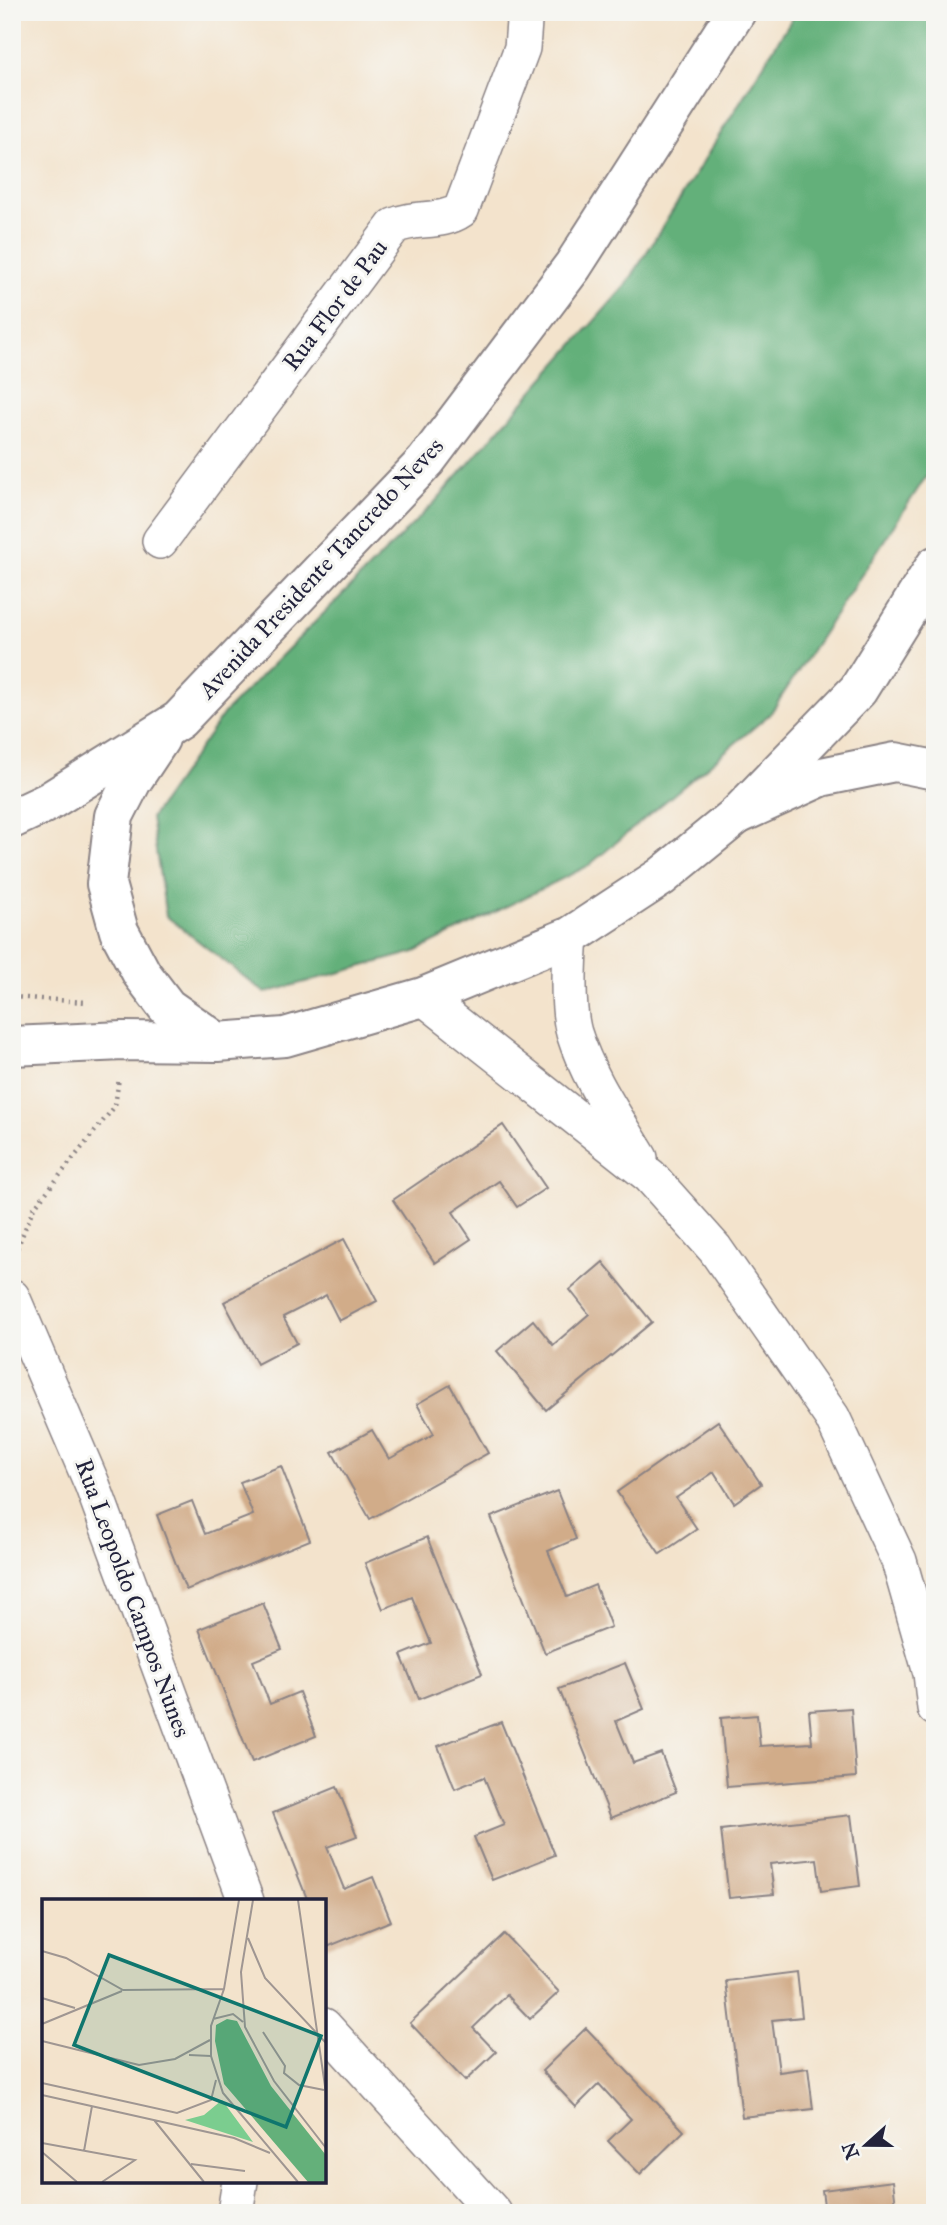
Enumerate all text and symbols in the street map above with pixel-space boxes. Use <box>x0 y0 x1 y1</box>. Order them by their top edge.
street label: Rua Flor de Pau <box>276 233 394 377</box>
street label: Avenida Presidente Tancredo Neves <box>191 431 450 705</box>
street label: Rua Leopoldo Campos Nunes <box>69 1455 197 1741</box>
inset map <box>42 1899 326 2183</box>
north arrow <box>832 2110 902 2180</box>
text: N <box>837 2139 864 2163</box>

